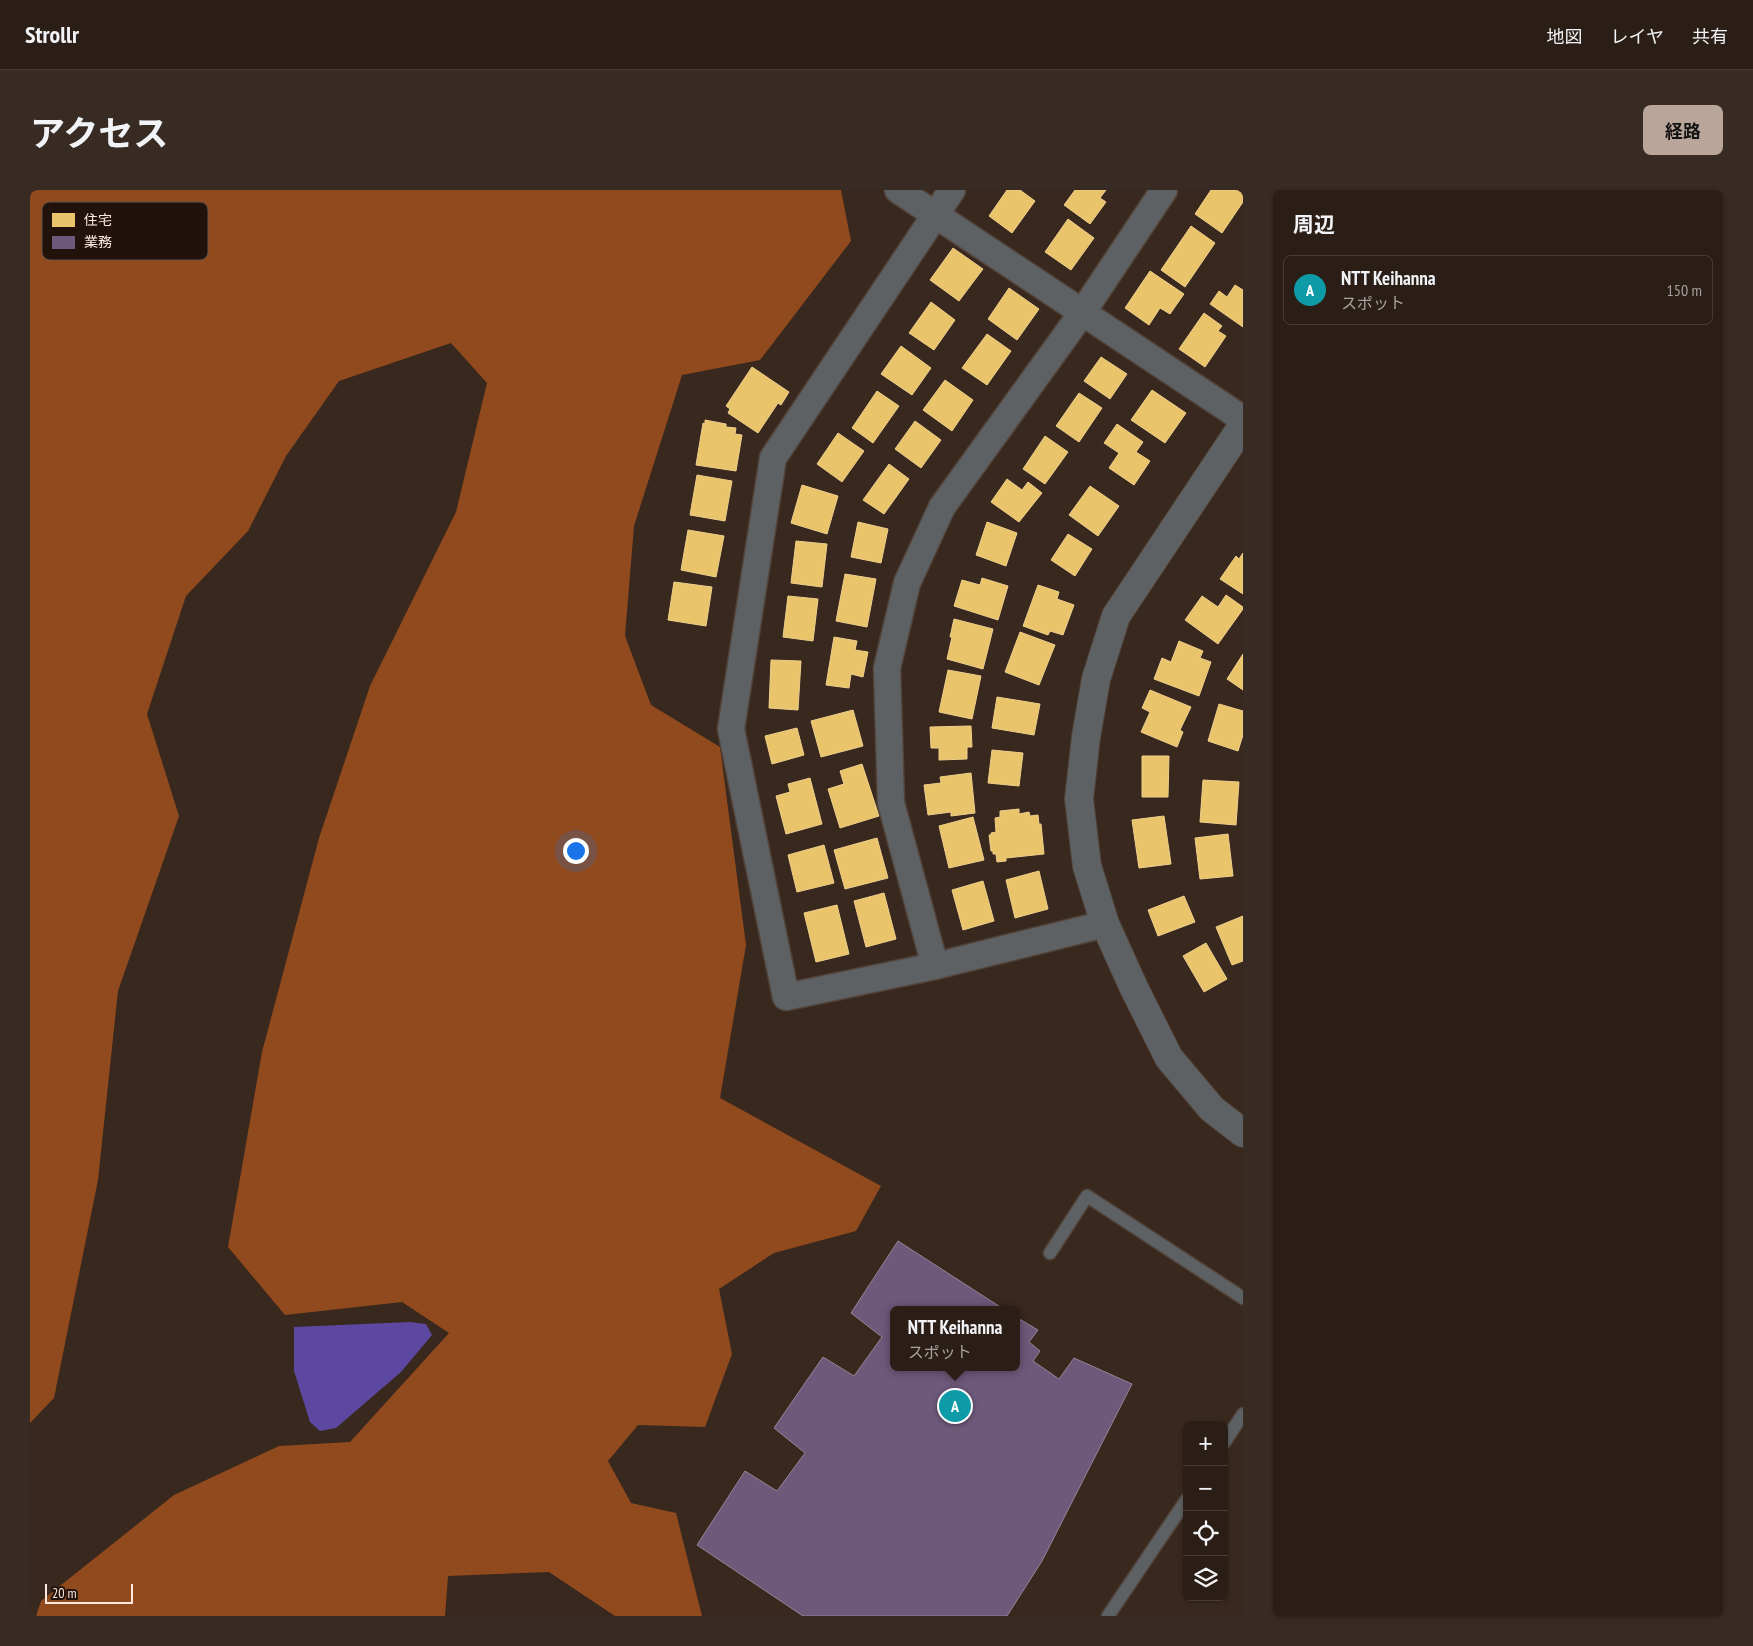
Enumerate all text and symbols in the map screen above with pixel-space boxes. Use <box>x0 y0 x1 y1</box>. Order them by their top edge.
text: Strollr <box>25 19 79 50</box>
text: 地図 <box>1547 25 1583 48</box>
text: レイヤ <box>1611 25 1664 48</box>
text: 共有 <box>1692 25 1728 48</box>
button: 経路 <box>1643 105 1723 155</box>
text: アクセス <box>30 110 168 156</box>
legend <box>42 202 208 260</box>
text: 住宅 <box>84 211 112 229</box>
text: 周辺 <box>1293 211 1335 238</box>
text: 業務 <box>84 233 112 251</box>
text: NTT Keihanna <box>1341 266 1436 290</box>
text: A <box>1306 280 1314 300</box>
text: 150 m <box>1667 280 1702 300</box>
text: スポット <box>1341 293 1405 313</box>
your location <box>563 838 589 864</box>
popup <box>890 1306 1020 1371</box>
text: NTT Keihanna <box>908 1315 1002 1339</box>
text: スポット <box>908 1342 972 1362</box>
pin: A <box>939 1387 971 1425</box>
map controls <box>1183 1421 1228 1601</box>
button: + <box>1183 1421 1228 1466</box>
button: − <box>1183 1466 1228 1511</box>
button: locate <box>1183 1511 1228 1556</box>
button: layers <box>1183 1556 1228 1601</box>
scale bar <box>45 1581 132 1604</box>
text: 20 m <box>52 1584 77 1602</box>

